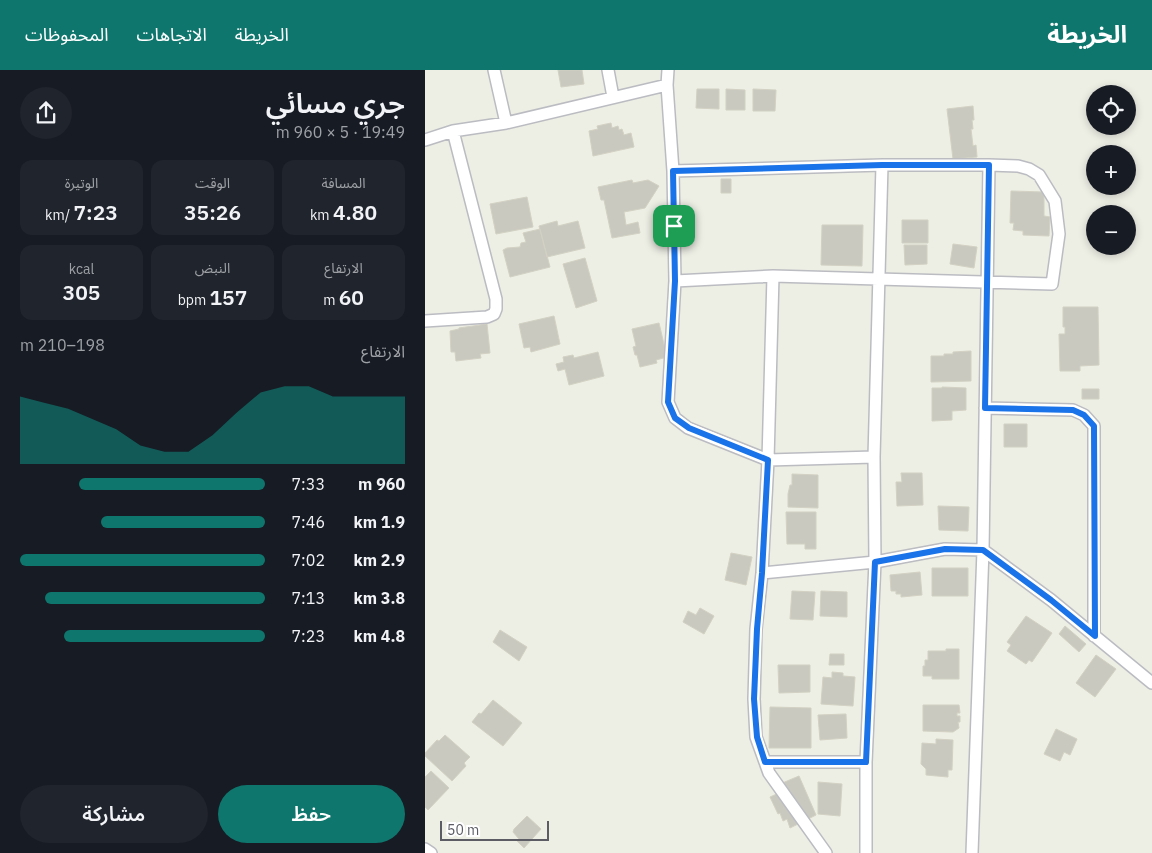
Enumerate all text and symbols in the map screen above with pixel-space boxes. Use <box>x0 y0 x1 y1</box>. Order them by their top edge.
text: الخريطة <box>1047 18 1127 50</box>
text: المحفوظات <box>25 23 109 46</box>
text: الاتجاهات <box>137 23 207 46</box>
text: الخريطة <box>235 23 289 46</box>
text: جري مسائي <box>266 84 405 121</box>
map controls <box>1086 85 1136 255</box>
button: locate <box>1086 85 1136 135</box>
button: share <box>20 87 72 139</box>
text: 19:49 · 5 × 960 m <box>276 122 405 142</box>
button: + <box>1086 145 1136 195</box>
text: الوتيرة <box>65 174 98 192</box>
text: الوقت <box>195 174 230 192</box>
text: المسافة <box>321 174 366 192</box>
text: 7:23 <box>73 198 118 226</box>
text: 35:26 <box>184 198 241 226</box>
text: 4.80 <box>333 198 377 226</box>
pin <box>653 205 695 247</box>
button: − <box>1086 205 1136 255</box>
text: /km <box>45 206 73 224</box>
text: km <box>310 206 333 224</box>
icon: arrive <box>660 212 688 240</box>
text: النبض <box>195 259 230 277</box>
text: الارتفاع <box>324 259 363 277</box>
text: kcal <box>69 260 94 278</box>
text: 305 <box>63 278 100 306</box>
text: 157 <box>209 283 247 311</box>
text: 60 <box>339 283 364 311</box>
text: bpm <box>178 291 209 309</box>
text: m <box>323 291 339 309</box>
text: 198–210 m <box>20 335 105 355</box>
text: الارتفاع <box>361 341 405 361</box>
text: 7:33 <box>292 474 325 494</box>
text: 960 m <box>358 474 405 494</box>
text: 7:46 <box>292 512 325 532</box>
text: 1.9 km <box>354 512 405 532</box>
text: 7:02 <box>292 550 325 570</box>
text: 2.9 km <box>354 550 405 570</box>
text: 7:13 <box>292 588 325 608</box>
text: 3.8 km <box>354 588 405 608</box>
text: 7:23 <box>292 626 325 646</box>
text: 4.8 km <box>354 626 405 646</box>
button: مشاركة <box>20 785 208 843</box>
button: حفظ <box>218 785 405 843</box>
scale bar <box>440 818 549 841</box>
text: 50 m <box>447 821 479 839</box>

